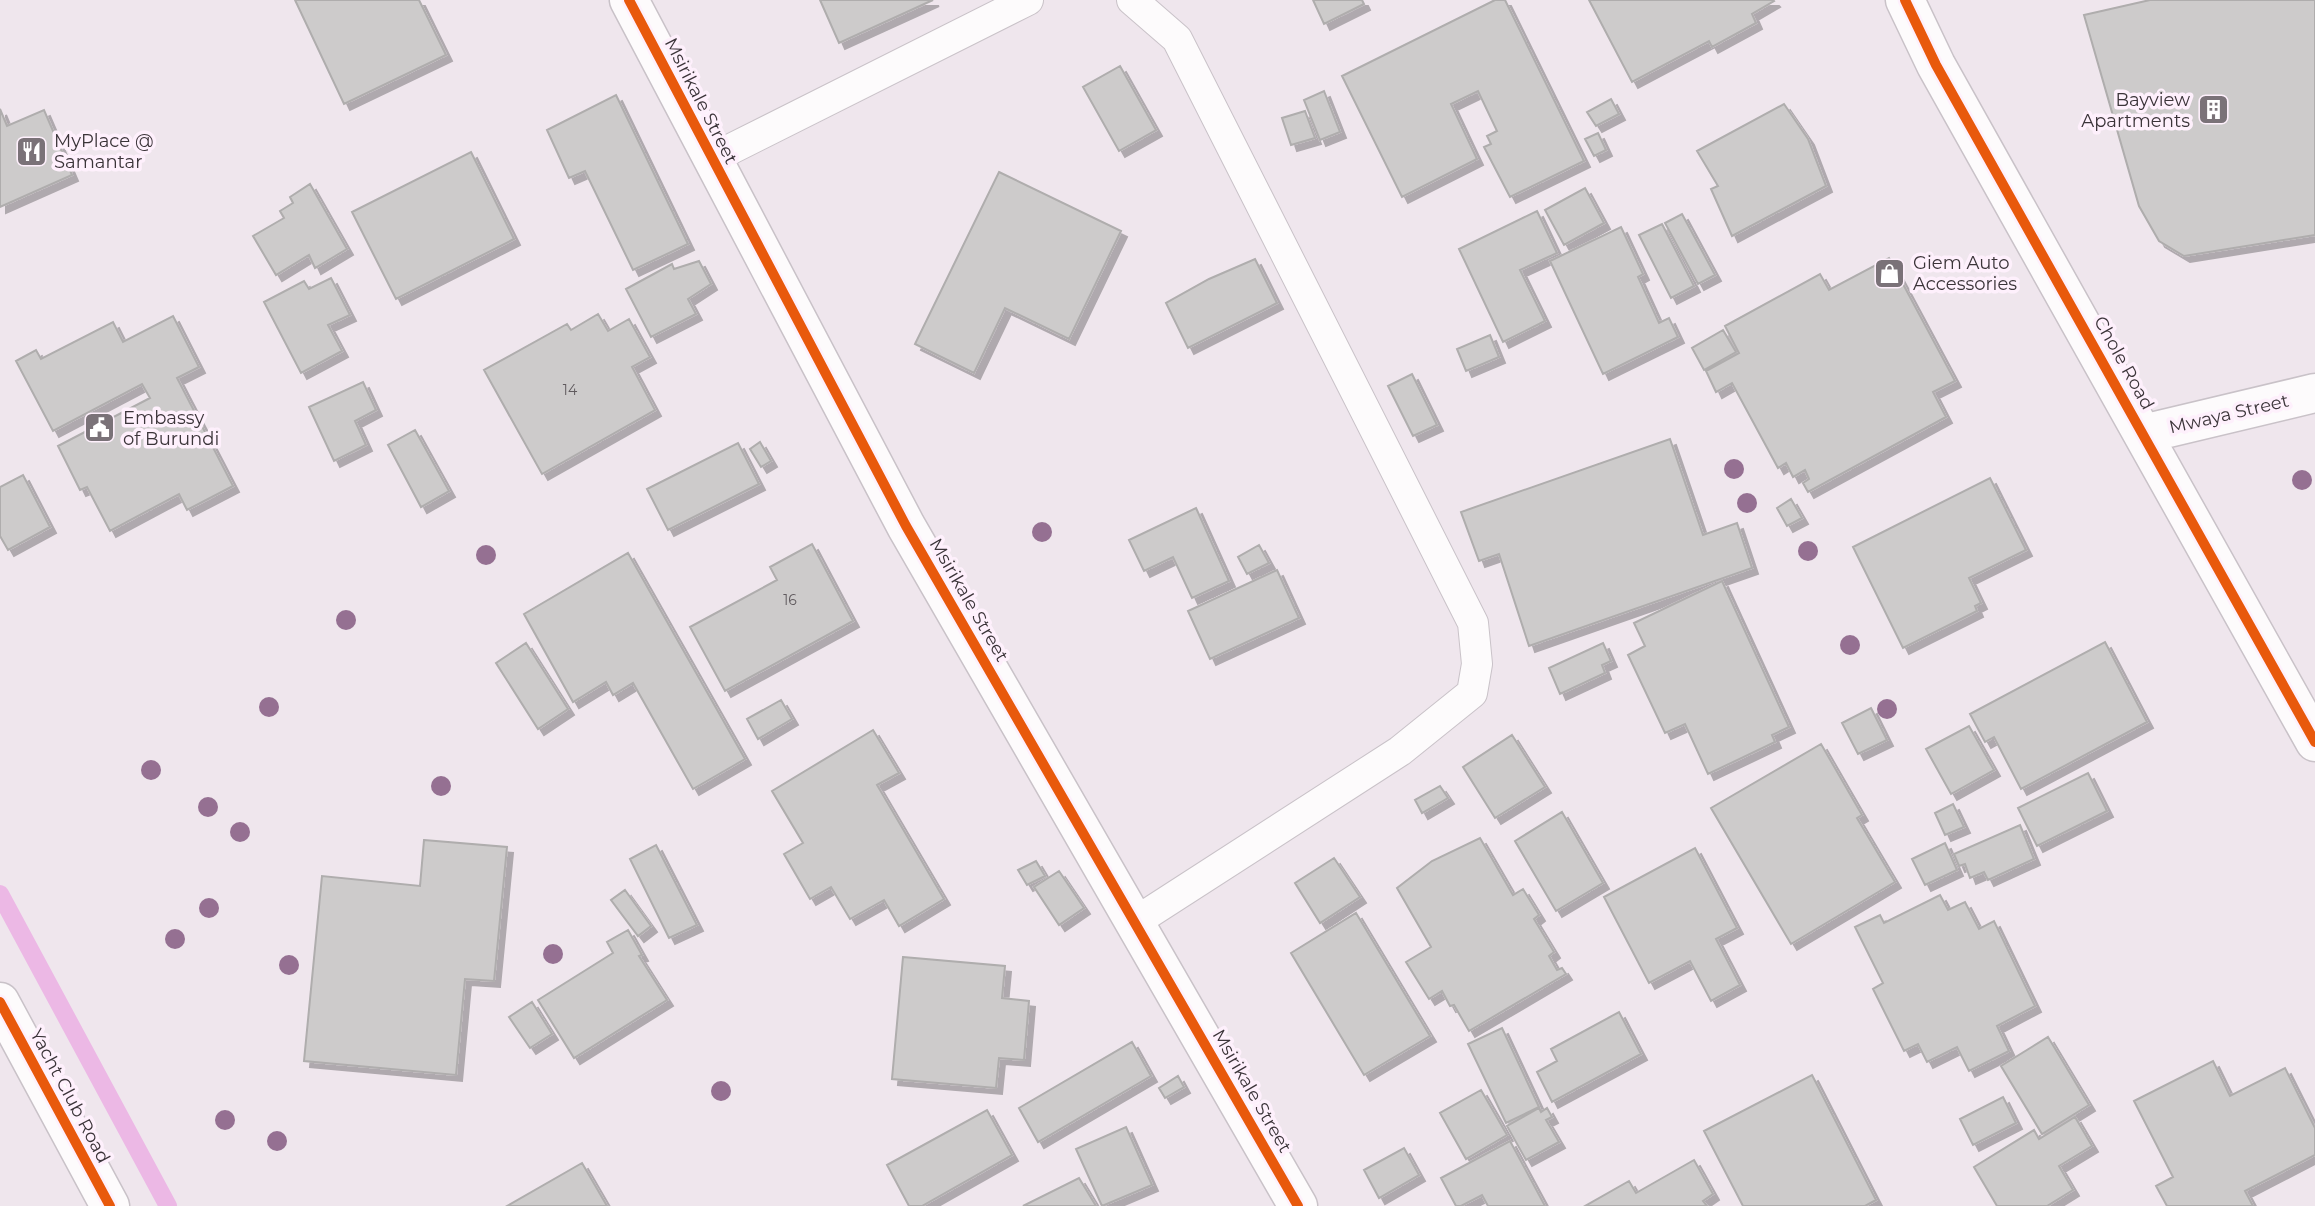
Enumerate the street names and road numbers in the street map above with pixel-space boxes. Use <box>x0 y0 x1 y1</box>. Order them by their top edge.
street label: Msirikale Street <box>660 34 742 168</box>
street label: Chole Road <box>2089 312 2159 414</box>
street label: Mwaya Street <box>2167 390 2291 438</box>
street label: Msirikale Street <box>925 534 1013 666</box>
street label: Yacht Club Road <box>25 1025 115 1167</box>
street label: Msirikale Street <box>1208 1025 1296 1157</box>

